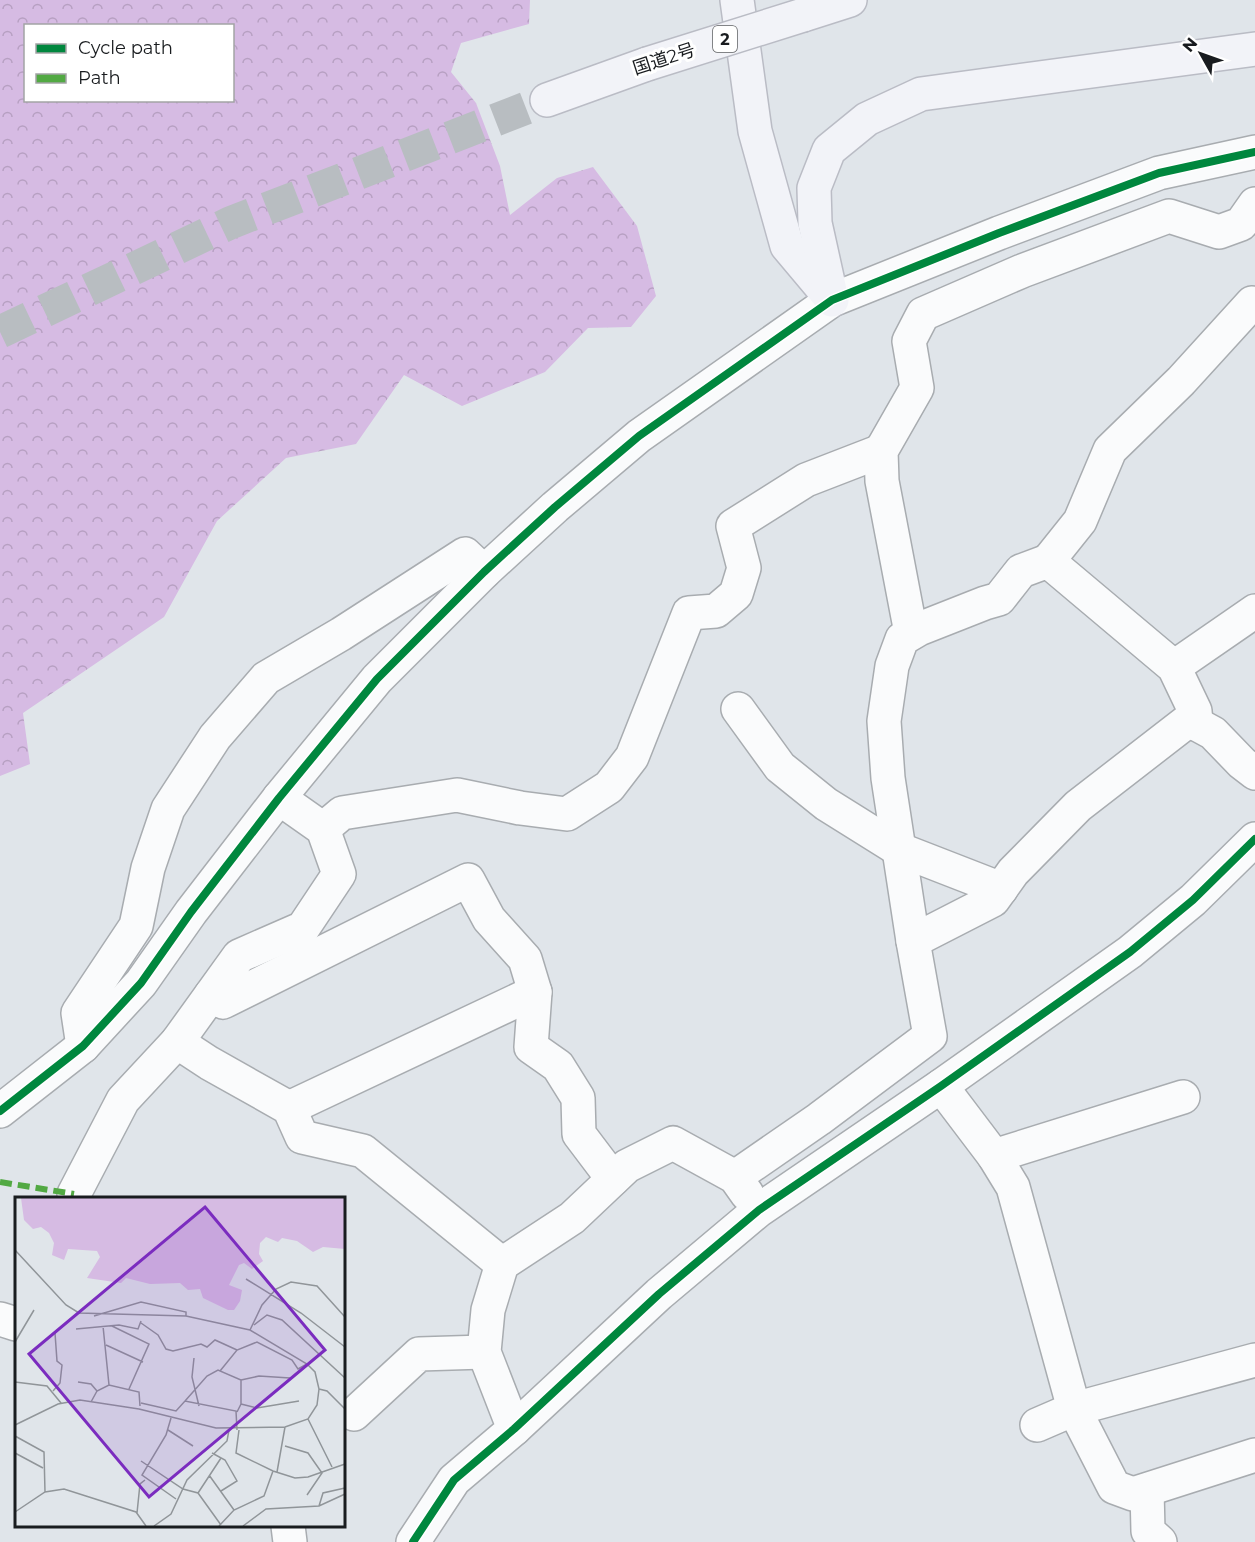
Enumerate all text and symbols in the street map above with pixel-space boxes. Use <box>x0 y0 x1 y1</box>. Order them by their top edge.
legend <box>24 24 234 102</box>
north arrow <box>1171 24 1231 84</box>
road number: 2 <box>713 26 737 52</box>
text: N <box>1178 34 1201 56</box>
text: Cycle path <box>78 37 173 59</box>
street label: 国道2号 <box>630 39 698 79</box>
text: Path <box>78 67 121 89</box>
inset map <box>15 1197 345 1527</box>

